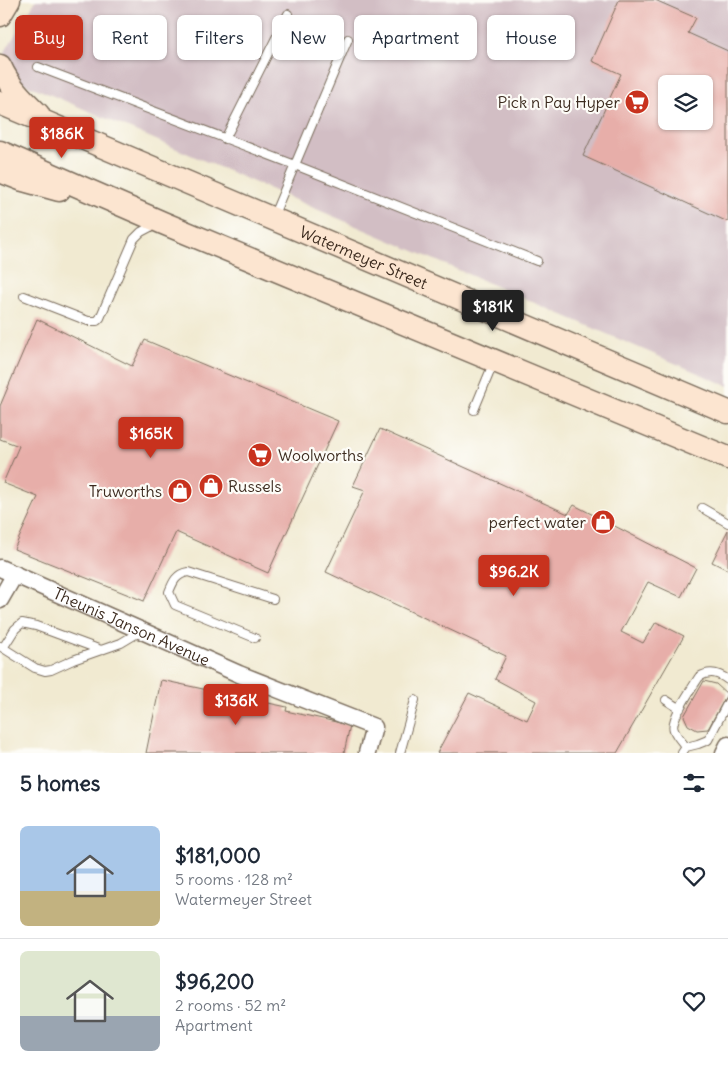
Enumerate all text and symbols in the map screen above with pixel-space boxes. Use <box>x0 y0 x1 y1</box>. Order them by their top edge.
chip: Buy <box>15 15 83 60</box>
chip: Rent <box>93 15 167 60</box>
chip: Filters <box>177 15 262 60</box>
chip: New <box>272 15 344 60</box>
chip: Apartment <box>354 15 477 60</box>
chip: House <box>487 15 575 60</box>
map controls <box>658 75 713 130</box>
button: layers <box>658 75 713 130</box>
supermarket icon: Pick n Pay Hyper <box>624 89 650 115</box>
place label: Pick n Pay Hyper <box>498 92 620 112</box>
pin: $186K <box>27 116 97 159</box>
text: $186K <box>40 123 84 143</box>
street label: Watermeyer Street <box>297 221 431 294</box>
pin: $181K <box>458 290 528 332</box>
text: $181K <box>473 296 513 316</box>
pin: $165K <box>116 416 186 459</box>
text: $165K <box>129 423 173 443</box>
supermarket icon: Woolworths <box>247 442 273 468</box>
place label: Woolworths <box>278 445 364 465</box>
shop icon: Russels <box>198 473 224 499</box>
place label: Russels <box>228 476 281 496</box>
shop icon: Truworths <box>167 478 193 504</box>
place label: Truworths <box>89 481 162 501</box>
shop icon: perfect water <box>590 509 616 535</box>
place label: perfect water <box>489 512 586 532</box>
pin: $96.2K <box>473 554 555 597</box>
text: $96.2K <box>489 561 539 581</box>
street label: Theunis Janson Avenue <box>50 583 213 670</box>
pin: $136K <box>201 684 271 726</box>
text: $136K <box>214 690 258 710</box>
icon: filters <box>680 769 708 797</box>
text: 5 homes <box>20 770 100 797</box>
text: $181,000 <box>175 842 261 869</box>
icon: home <box>60 846 120 906</box>
icon: heart <box>680 862 708 890</box>
text: 5 rooms · 128 m² <box>175 869 293 889</box>
text: Watermeyer Street <box>175 889 312 909</box>
text: $96,200 <box>175 968 254 995</box>
icon: home <box>60 971 120 1031</box>
icon: heart <box>680 987 708 1015</box>
text: 2 rooms · 52 m² <box>175 995 286 1015</box>
text: Apartment <box>175 1015 253 1035</box>

